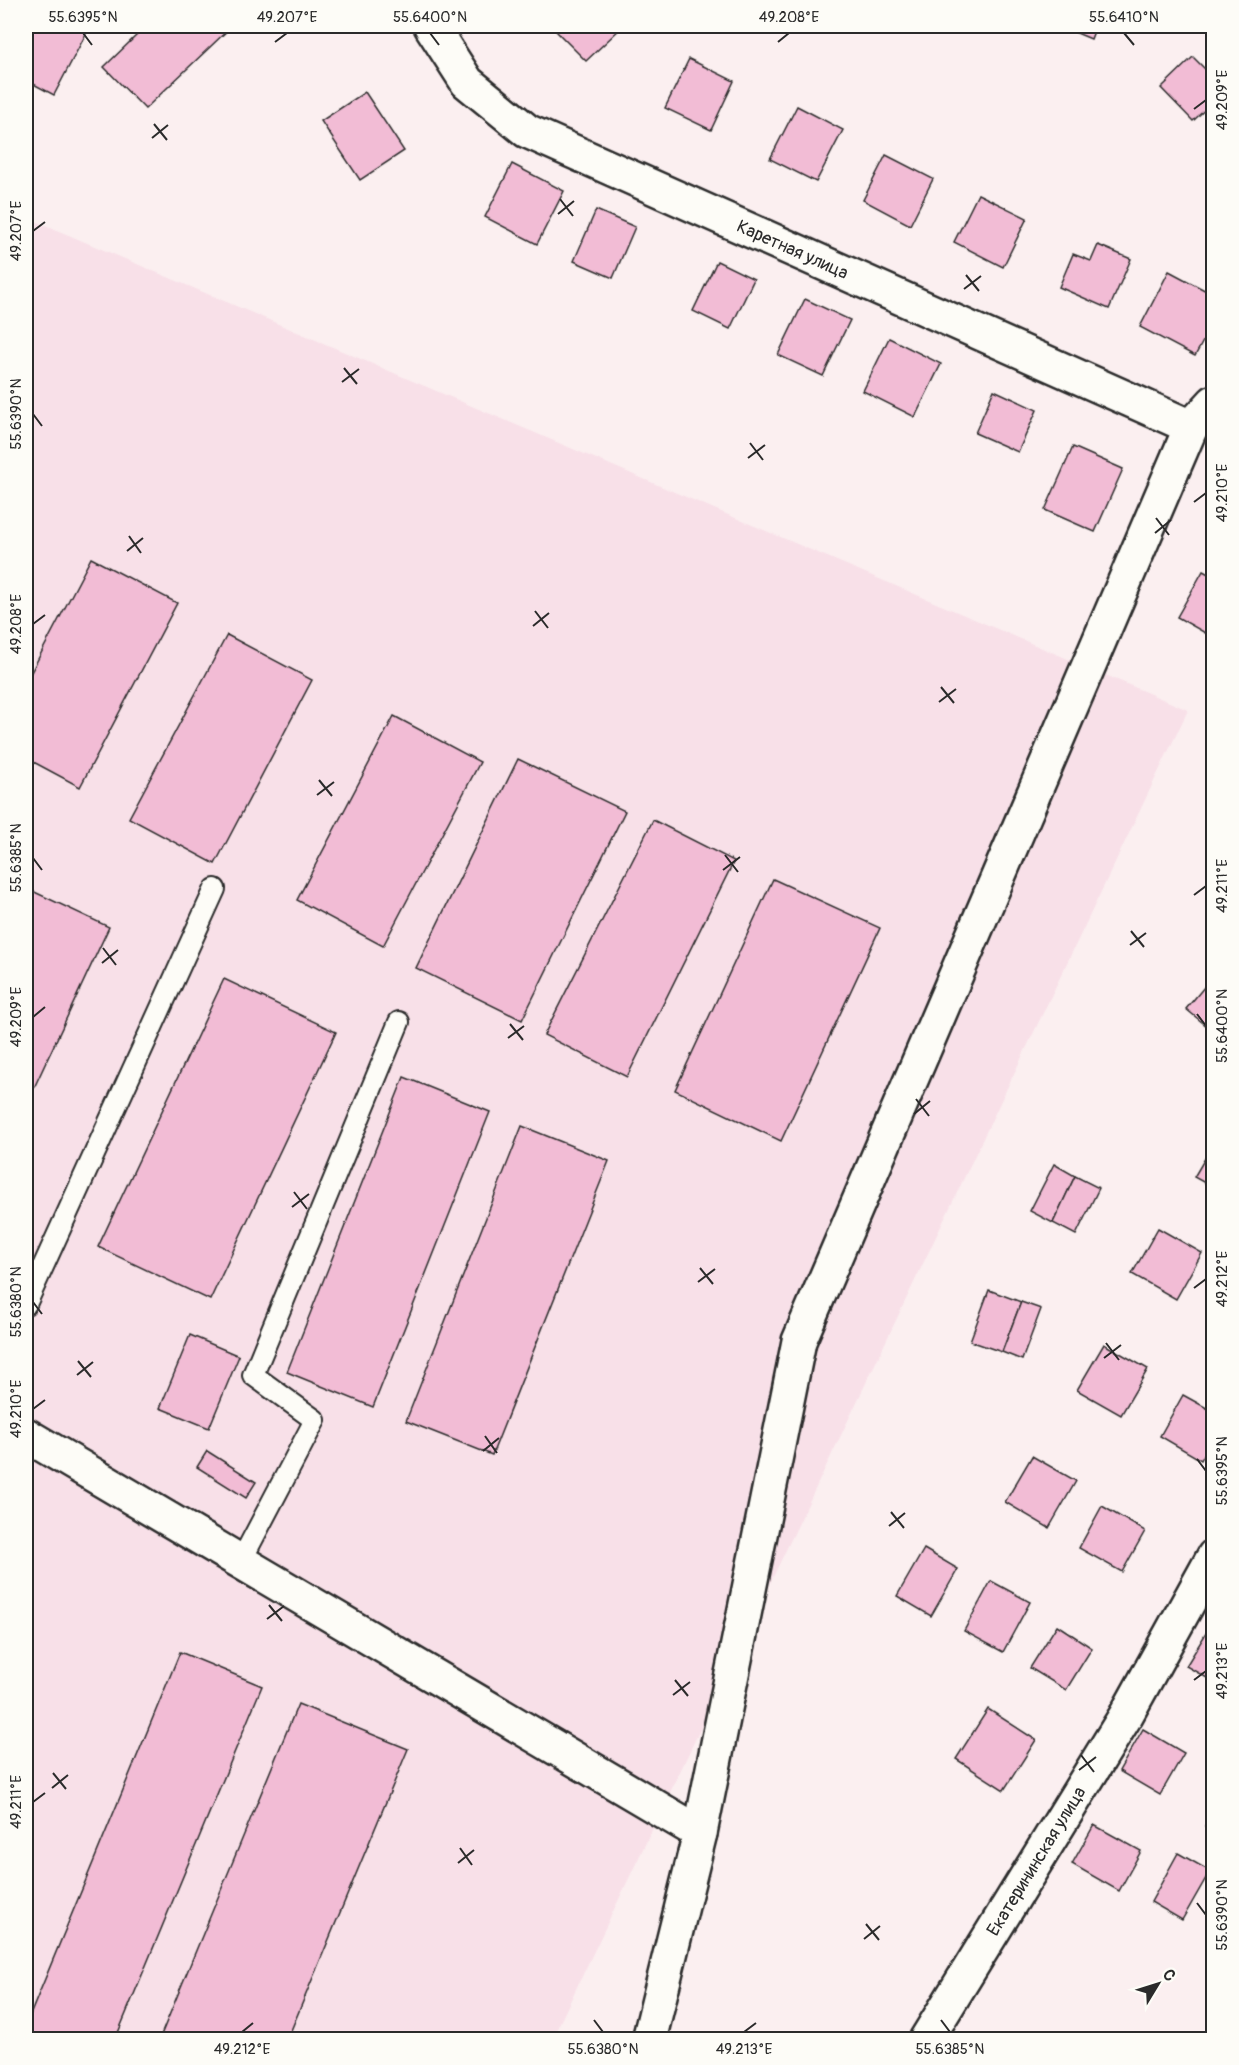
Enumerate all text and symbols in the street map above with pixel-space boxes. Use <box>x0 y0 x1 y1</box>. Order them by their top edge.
text: 55.6395°N <box>48 8 118 27</box>
text: 49.207°E <box>257 8 318 27</box>
text: 55.6400°N <box>393 8 467 27</box>
text: 49.208°E <box>759 8 819 27</box>
text: 55.6410°N <box>1089 8 1159 27</box>
text: 49.209°E <box>1213 70 1232 130</box>
text: 49.207°E <box>7 200 26 261</box>
street label: Каретная улица <box>733 215 852 284</box>
text: 55.6390°N <box>7 378 26 450</box>
text: 49.210°E <box>1213 464 1232 522</box>
text: 49.208°E <box>7 594 26 654</box>
text: 55.6385°N <box>7 823 26 893</box>
text: 49.211°E <box>1213 859 1232 913</box>
text: 49.209°E <box>7 987 26 1047</box>
text: 55.6400°N <box>1213 989 1232 1063</box>
text: 49.212°E <box>1213 1250 1232 1307</box>
text: 55.6380°N <box>7 1266 26 1338</box>
text: 49.210°E <box>7 1380 26 1438</box>
text: 55.6395°N <box>1213 1436 1232 1506</box>
text: 49.213°E <box>1213 1642 1232 1699</box>
text: 49.211°E <box>7 1775 26 1829</box>
street label: Екатерининская улица <box>981 1782 1091 1940</box>
text: 55.6390°N <box>1213 1879 1232 1951</box>
north arrow <box>1128 1954 1188 2014</box>
text: С <box>1158 1965 1180 1986</box>
text: 49.212°E <box>214 2040 271 2059</box>
text: 55.6380°N <box>567 2040 639 2059</box>
text: 49.213°E <box>716 2040 773 2059</box>
text: 55.6385°N <box>915 2040 985 2059</box>

